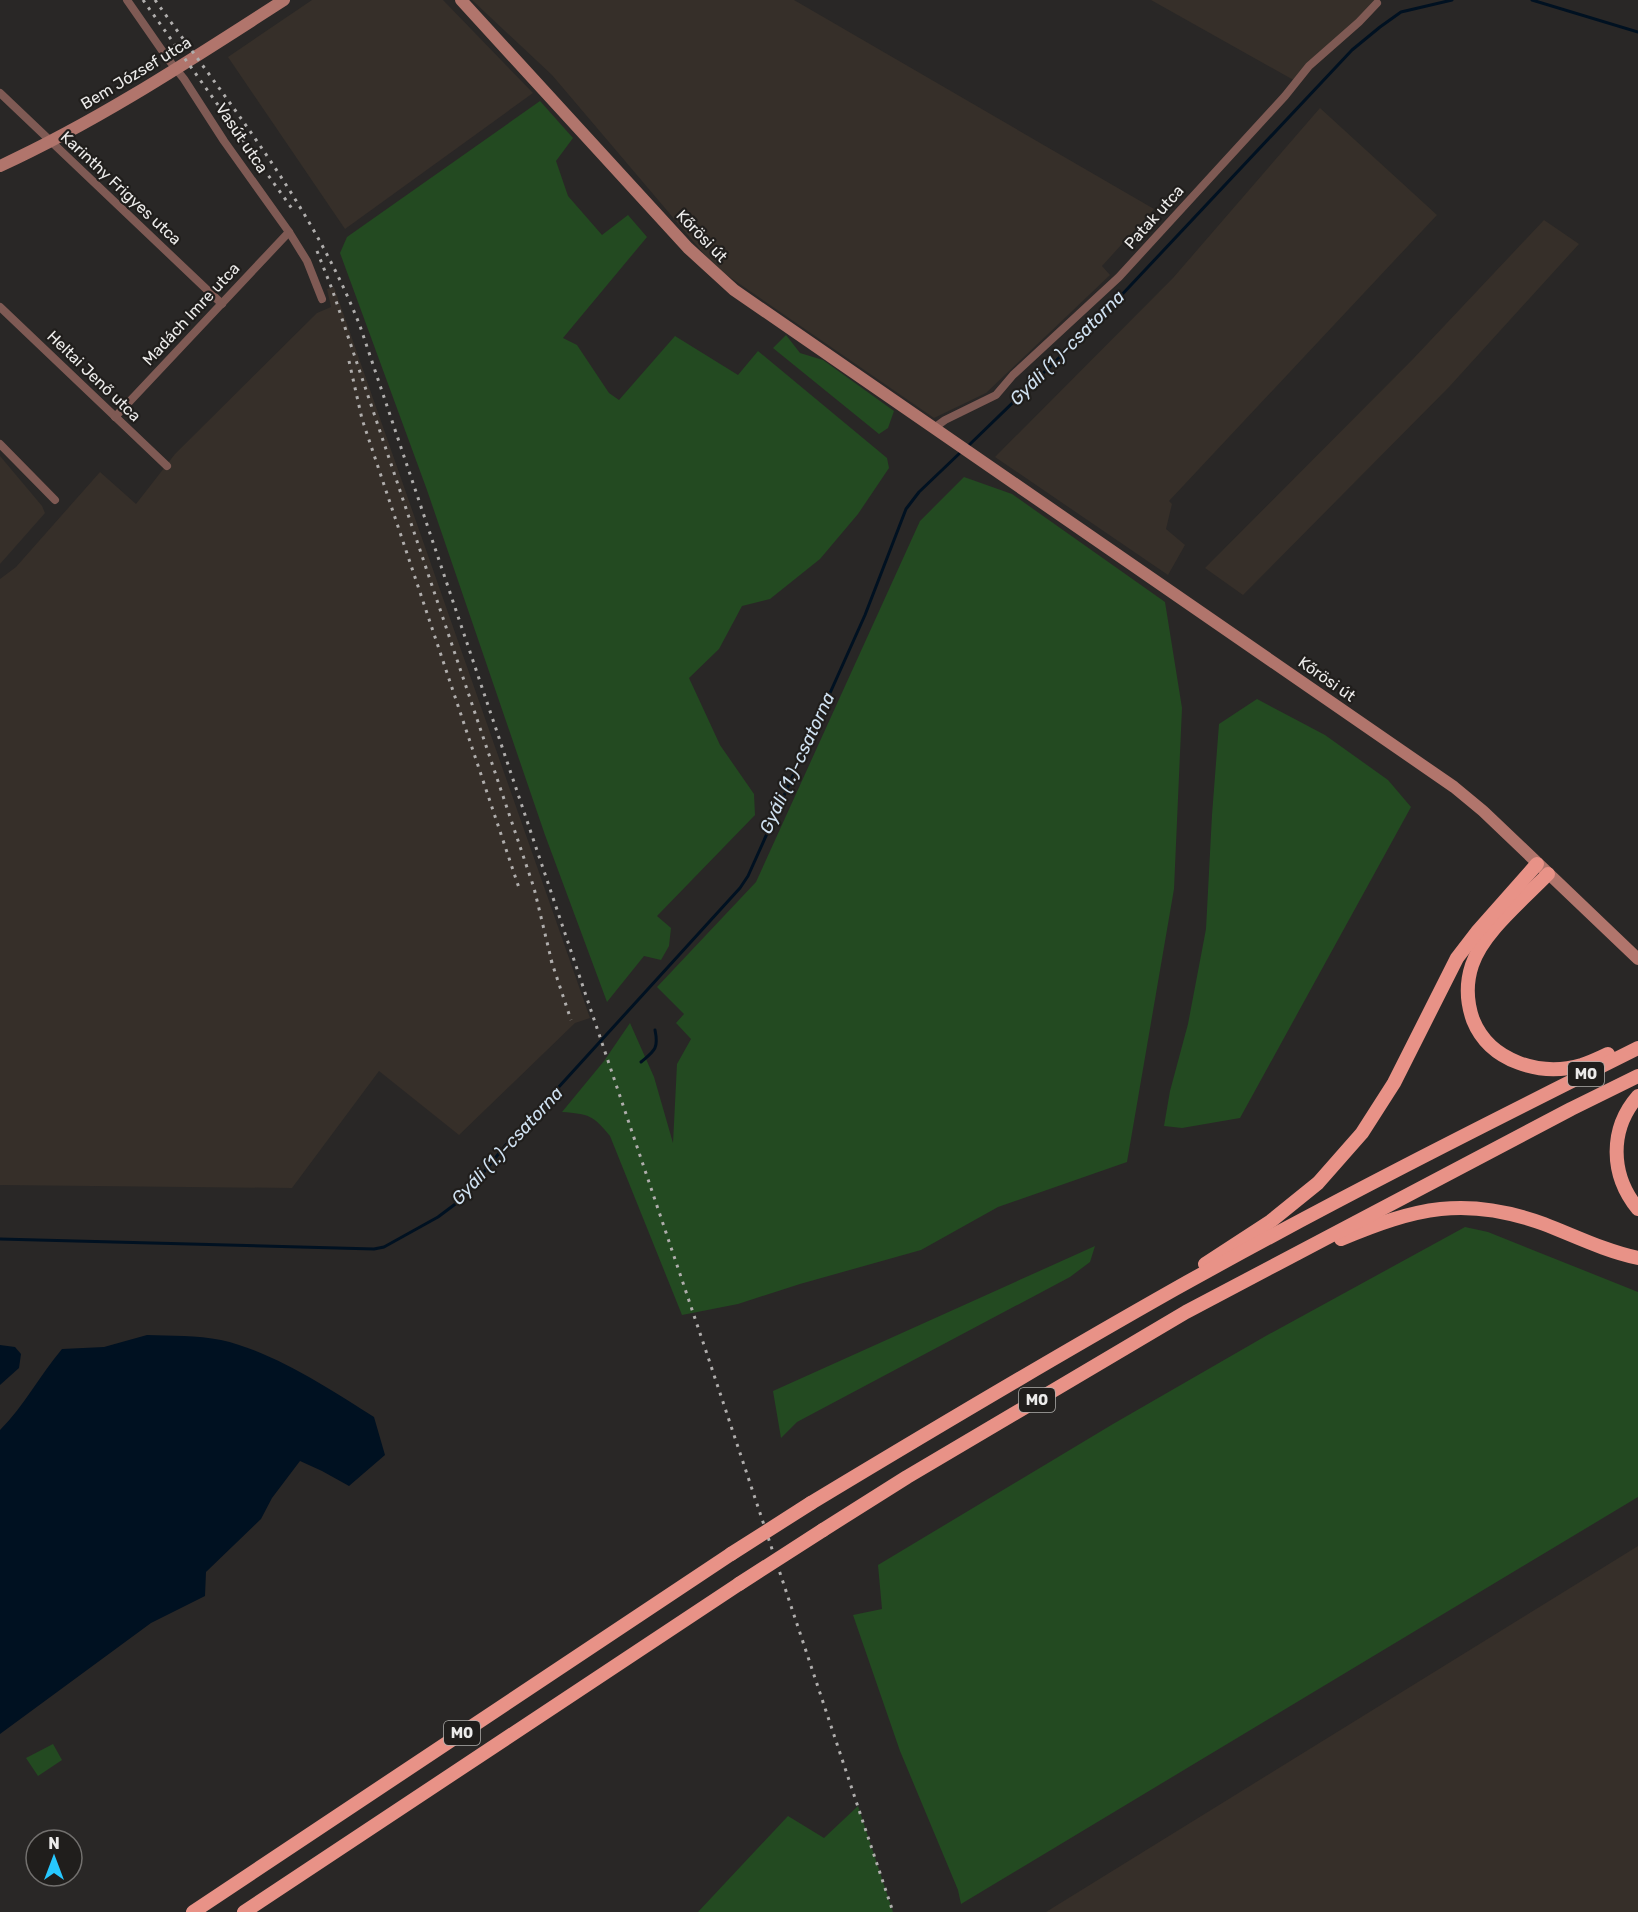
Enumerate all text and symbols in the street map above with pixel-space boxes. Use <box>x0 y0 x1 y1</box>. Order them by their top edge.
street label: Bem József utca <box>77 33 195 113</box>
street label: Vasút utca <box>212 100 272 176</box>
street label: Karinthy Frigyes utca <box>57 127 185 249</box>
street label: Patak utca <box>1120 181 1188 253</box>
street label: Kőrösi út <box>672 206 732 266</box>
street label: Madách Imre utca <box>139 259 243 369</box>
water label: Gyáli (1.)-csatorna <box>1005 286 1129 410</box>
street label: Heltai Jenő utca <box>43 327 145 425</box>
street label: Kőrösi út <box>1295 652 1359 706</box>
water label: Gyáli (1.)-csatorna <box>755 688 840 837</box>
road number: M0 <box>1568 1062 1604 1086</box>
water label: Gyáli (1.)-csatorna <box>447 1082 568 1210</box>
road number: M0 <box>1019 1388 1055 1412</box>
road number: M0 <box>444 1721 480 1745</box>
north arrow <box>24 1828 84 1888</box>
text: N <box>48 1834 60 1853</box>

